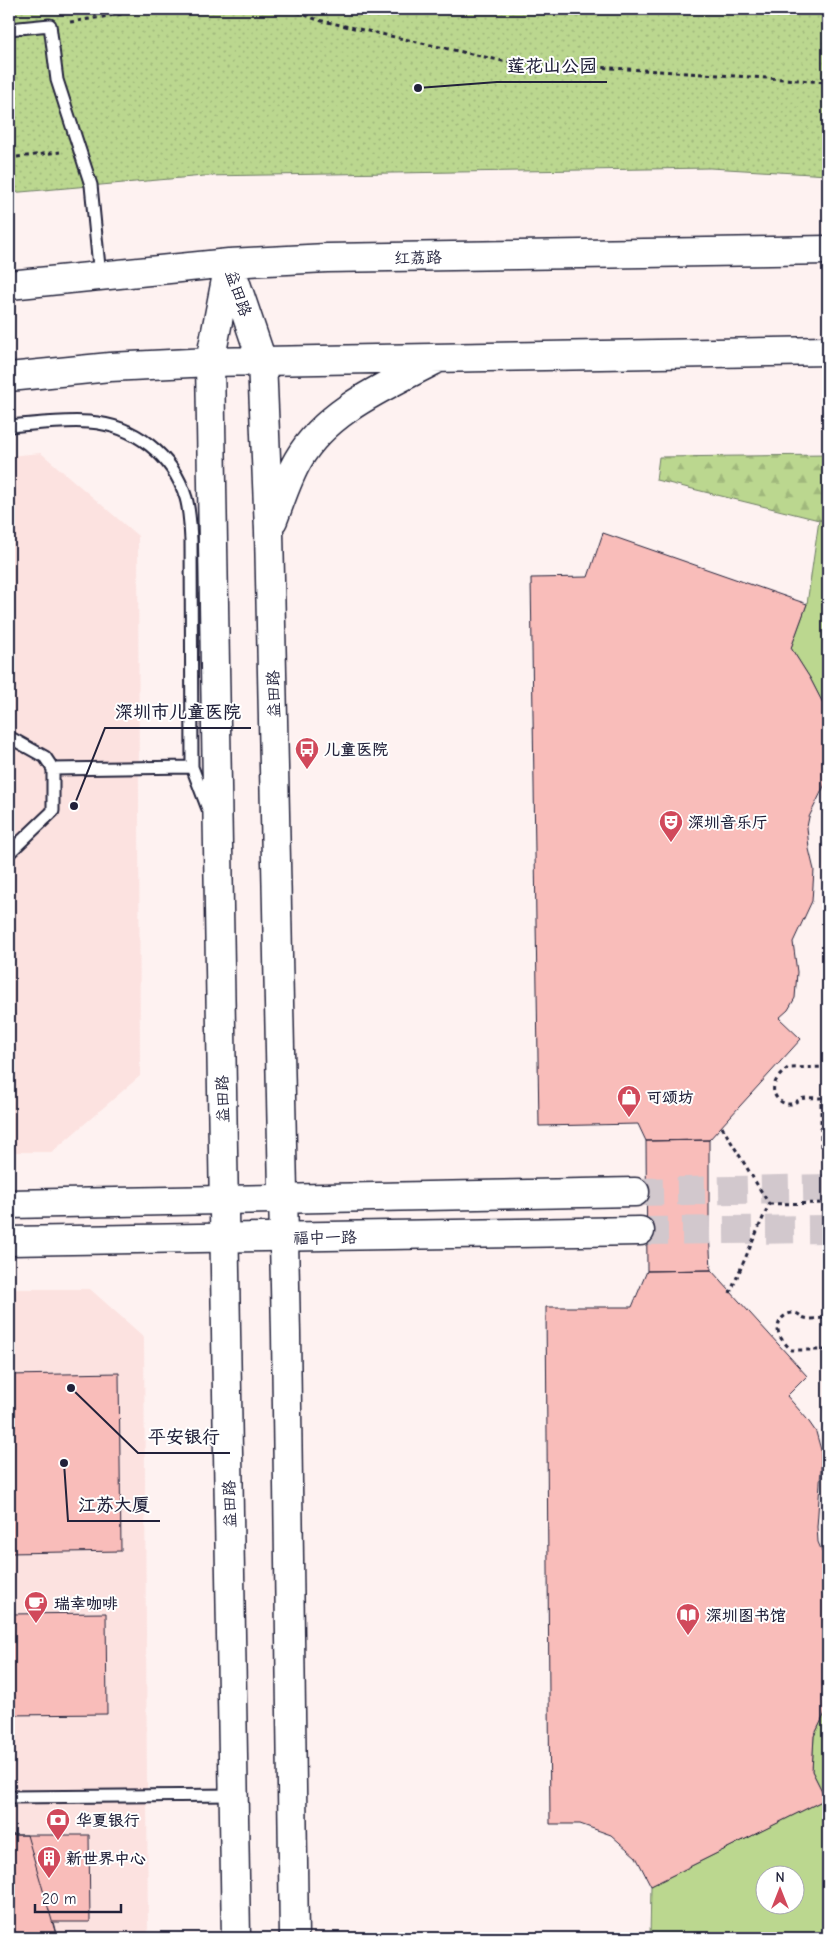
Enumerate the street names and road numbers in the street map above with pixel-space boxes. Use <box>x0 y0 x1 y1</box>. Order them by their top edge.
street label: 红荔路 <box>394 249 442 267</box>
street label: 益田路 <box>222 268 254 319</box>
street label: 益田路 <box>265 670 283 718</box>
street label: 益田路 <box>214 1075 232 1123</box>
street label: 福中一路 <box>293 1228 357 1248</box>
street label: 益田路 <box>221 1480 239 1528</box>

